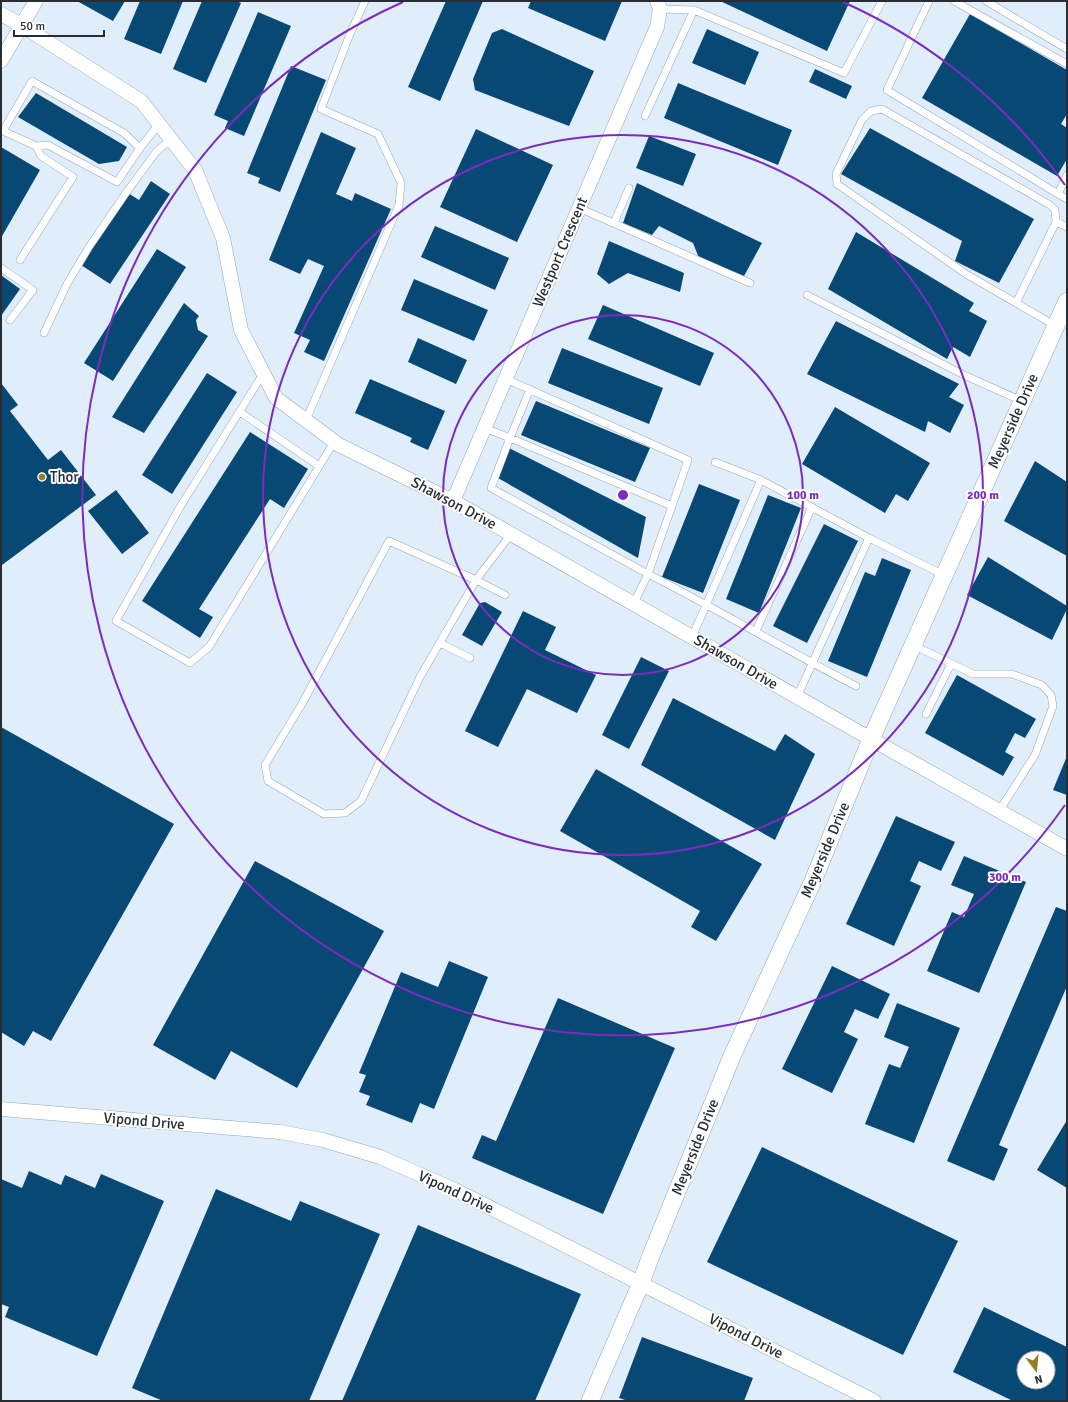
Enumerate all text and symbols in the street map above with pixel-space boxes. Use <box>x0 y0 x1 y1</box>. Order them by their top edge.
scale bar <box>14 12 104 38</box>
text: 50 m <box>20 19 45 34</box>
street label: Westport Crescent <box>529 194 591 310</box>
street label: Meyerside Drive <box>984 371 1042 471</box>
place label: Thor <box>50 468 79 486</box>
marker: Thor <box>37 472 47 482</box>
street label: Shawson Drive <box>408 473 500 533</box>
centre of rings <box>616 488 630 502</box>
text: 100 m <box>787 488 819 503</box>
text: 200 m <box>967 488 999 503</box>
street label: Shawson Drive <box>691 631 781 693</box>
street label: Meyerside Drive <box>797 799 853 901</box>
text: 300 m <box>989 870 1021 885</box>
street label: Meyerside Drive <box>668 1096 722 1198</box>
street label: Vipond Drive <box>103 1108 185 1134</box>
street label: Vipond Drive <box>415 1167 497 1217</box>
street label: Vipond Drive <box>706 1309 786 1363</box>
north arrow <box>1016 1350 1056 1390</box>
text: N <box>1033 1372 1044 1386</box>

